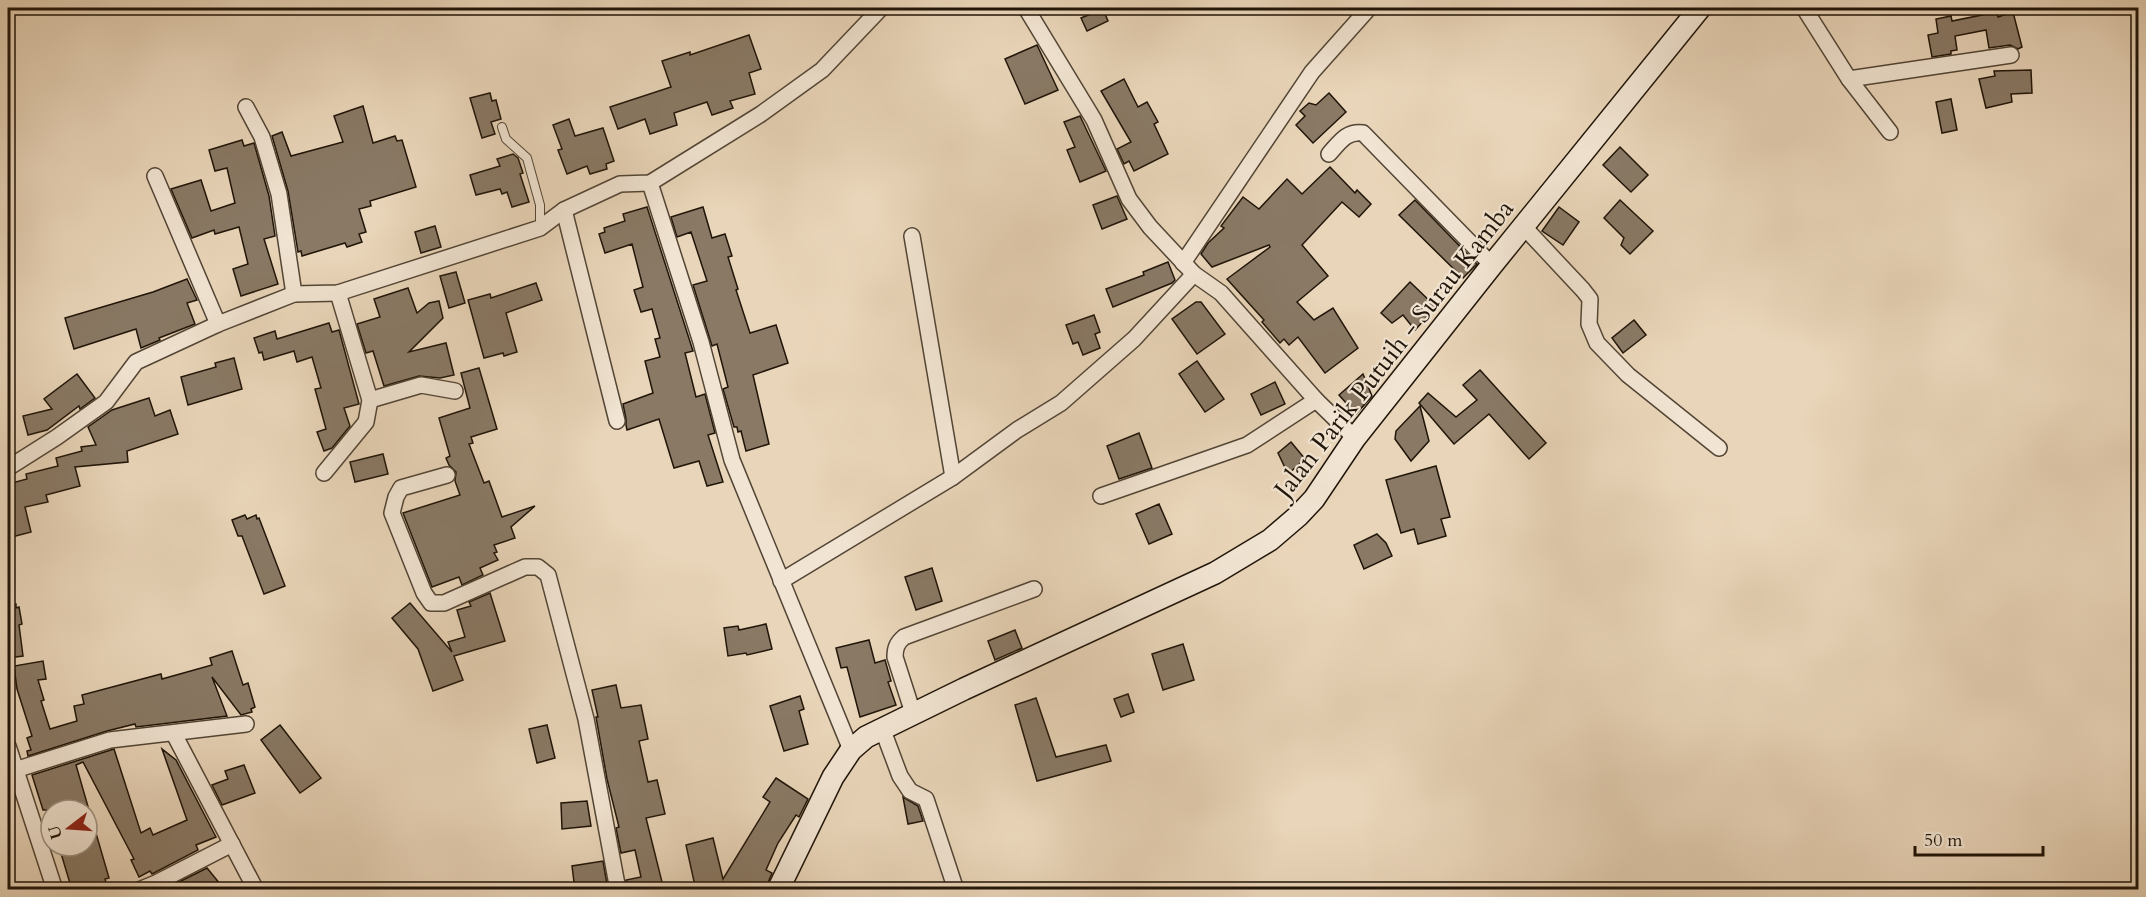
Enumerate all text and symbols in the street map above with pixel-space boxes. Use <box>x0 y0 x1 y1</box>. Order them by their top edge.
street label: Jalan Parik Putuih - Surau Kamba <box>1264 192 1522 509</box>
north arrow <box>39 798 99 858</box>
scale bar <box>1915 819 2042 857</box>
text: U <box>43 823 68 842</box>
text: 50 m <box>1924 828 1963 853</box>

